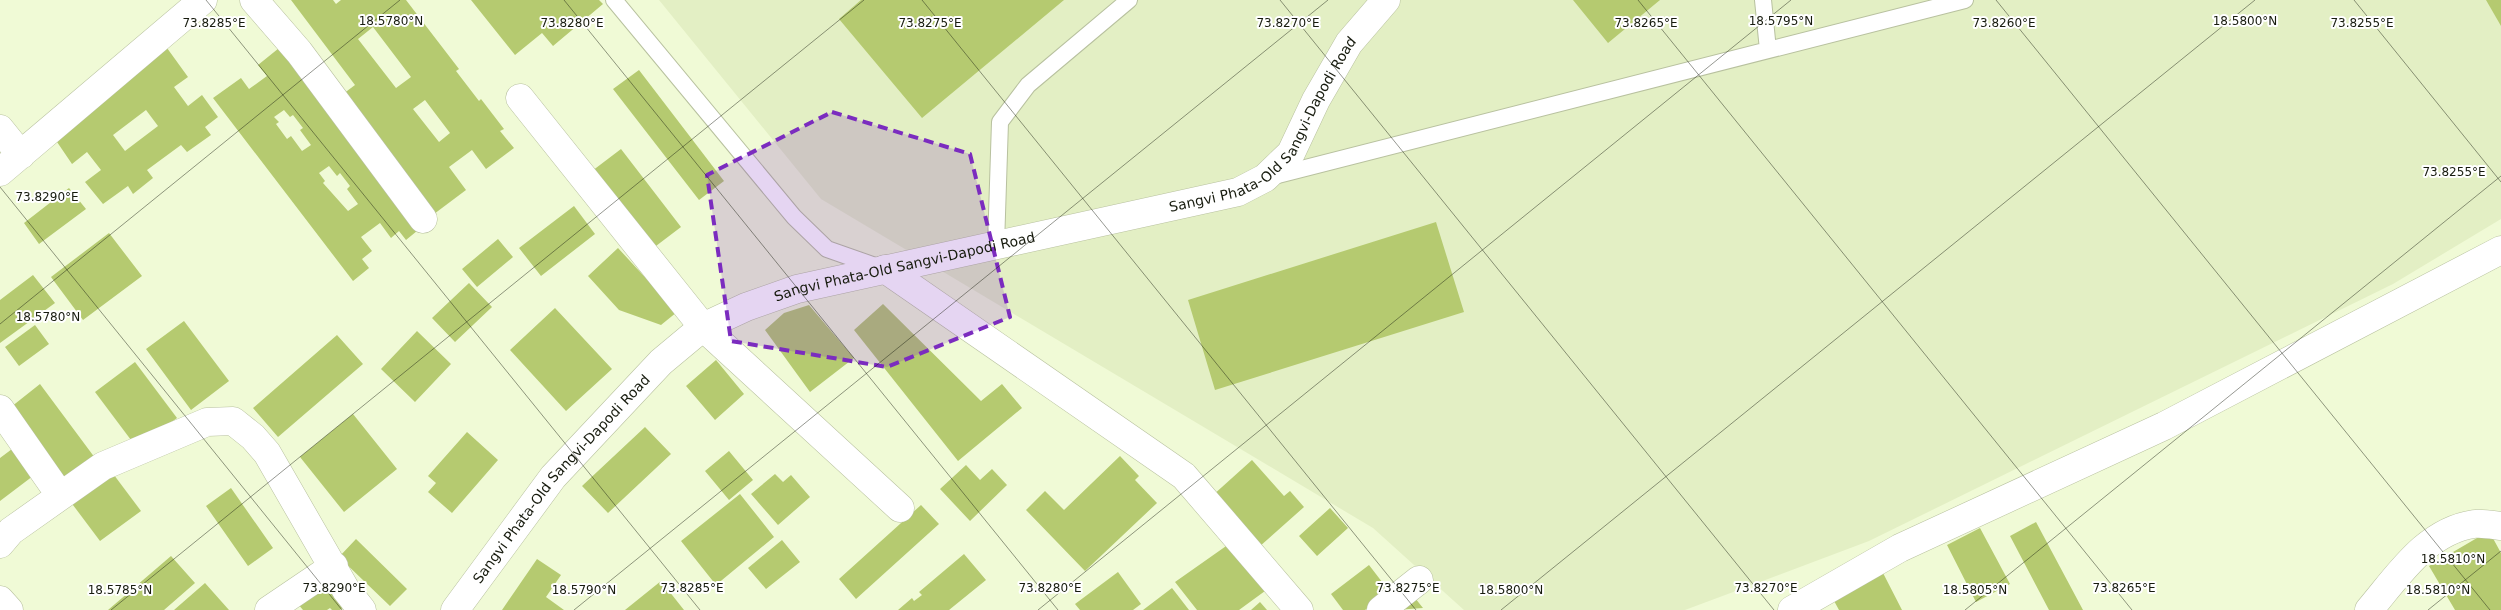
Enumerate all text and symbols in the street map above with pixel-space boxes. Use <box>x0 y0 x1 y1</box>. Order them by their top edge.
text: 18.5780°N <box>359 14 423 28</box>
text: 18.5795°N <box>1749 14 1813 28</box>
text: 18.5800°N <box>2213 14 2277 28</box>
text: 73.8285°E <box>182 16 246 30</box>
text: 73.8280°E <box>540 16 604 30</box>
text: 73.8275°E <box>898 16 962 30</box>
text: 73.8270°E <box>1256 16 1320 30</box>
text: 73.8265°E <box>1614 16 1678 30</box>
text: 73.8260°E <box>1972 16 2036 30</box>
text: 73.8255°E <box>2330 16 2394 30</box>
street label: Sangvi Phata-Old Sangvi-Dapodi Road <box>1168 33 1359 215</box>
text: 73.8255°E <box>2422 165 2486 179</box>
text: 73.8290°E <box>15 190 79 204</box>
street label: Sangvi Phata-Old Sangvi-Dapodi Road <box>772 229 1037 304</box>
text: 18.5780°N <box>16 310 80 324</box>
street label: Sangvi Phata-Old Sangvi-Dapodi Road <box>470 371 653 586</box>
text: 18.5810°N <box>2421 552 2485 566</box>
text: 73.8290°E <box>302 581 366 595</box>
text: 73.8285°E <box>660 581 724 595</box>
text: 73.8280°E <box>1018 581 1082 595</box>
text: 73.8275°E <box>1376 581 1440 595</box>
text: 73.8270°E <box>1734 581 1798 595</box>
text: 73.8265°E <box>2092 581 2156 595</box>
text: 18.5785°N <box>88 583 152 597</box>
text: 18.5790°N <box>552 583 616 597</box>
text: 18.5800°N <box>1479 583 1543 597</box>
text: 18.5805°N <box>1943 583 2007 597</box>
text: 18.5810°N <box>2406 583 2470 597</box>

